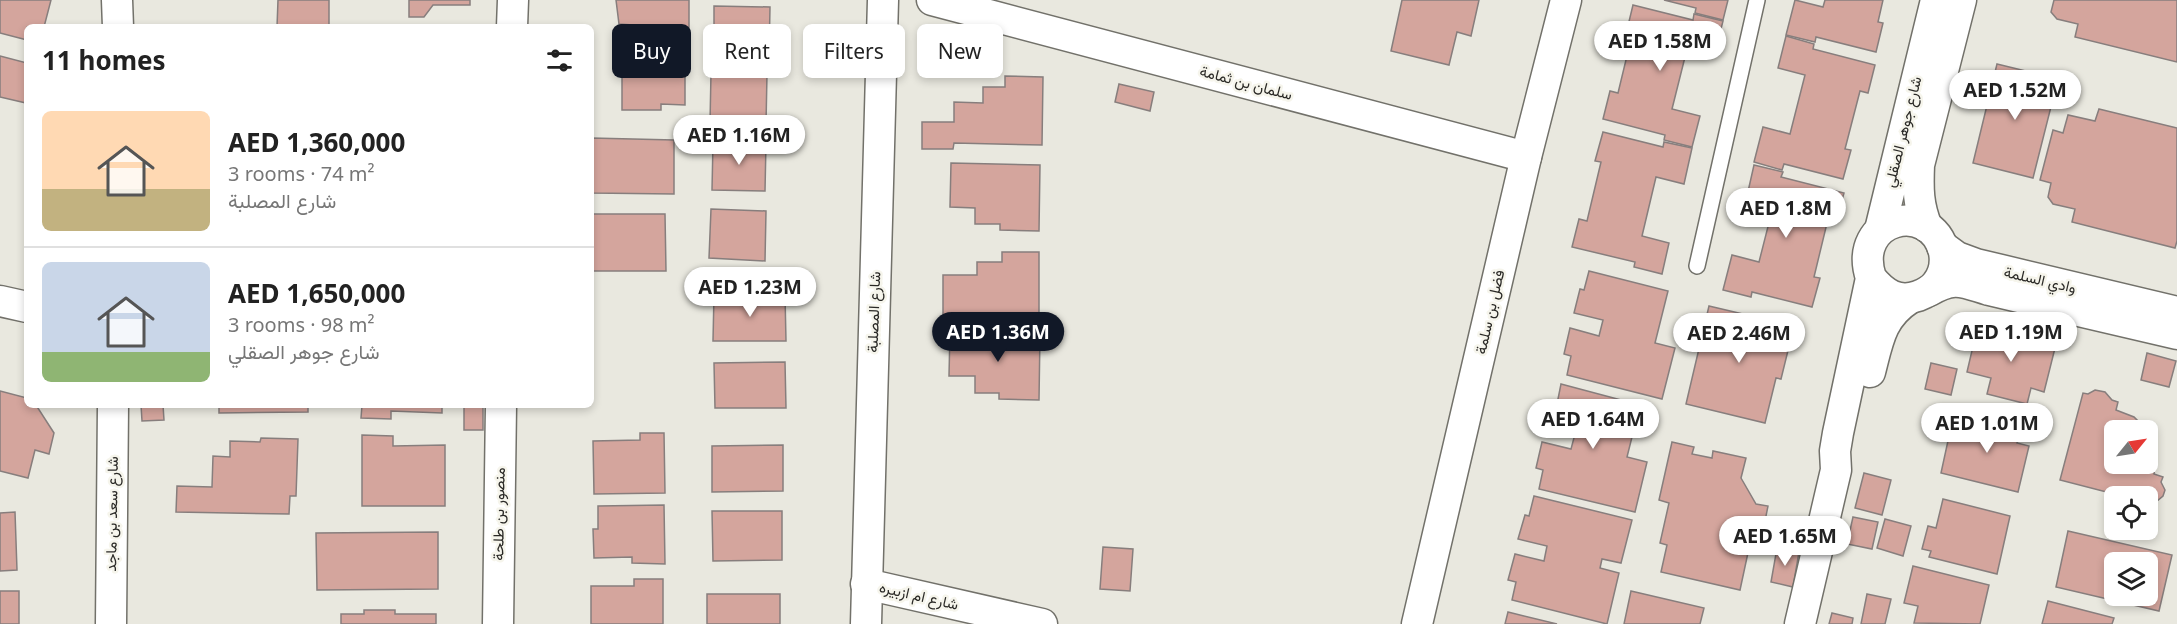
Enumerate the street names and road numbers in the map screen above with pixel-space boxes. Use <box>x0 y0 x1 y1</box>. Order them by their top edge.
street label: سلمان بن ثمامة <box>1197 60 1295 105</box>
street label: شارع جوهر الصقلي <box>1879 74 1929 190</box>
street label: وادي السلمة <box>2001 261 2078 301</box>
street label: فضل بن سلمة <box>1470 268 1509 356</box>
street label: شارع المصلبة <box>862 271 886 353</box>
street label: شارع سعد بن ماجد <box>100 456 124 572</box>
street label: منصور بن طلحة <box>487 467 510 561</box>
street label: شارع ام ازبيره <box>877 576 961 616</box>

